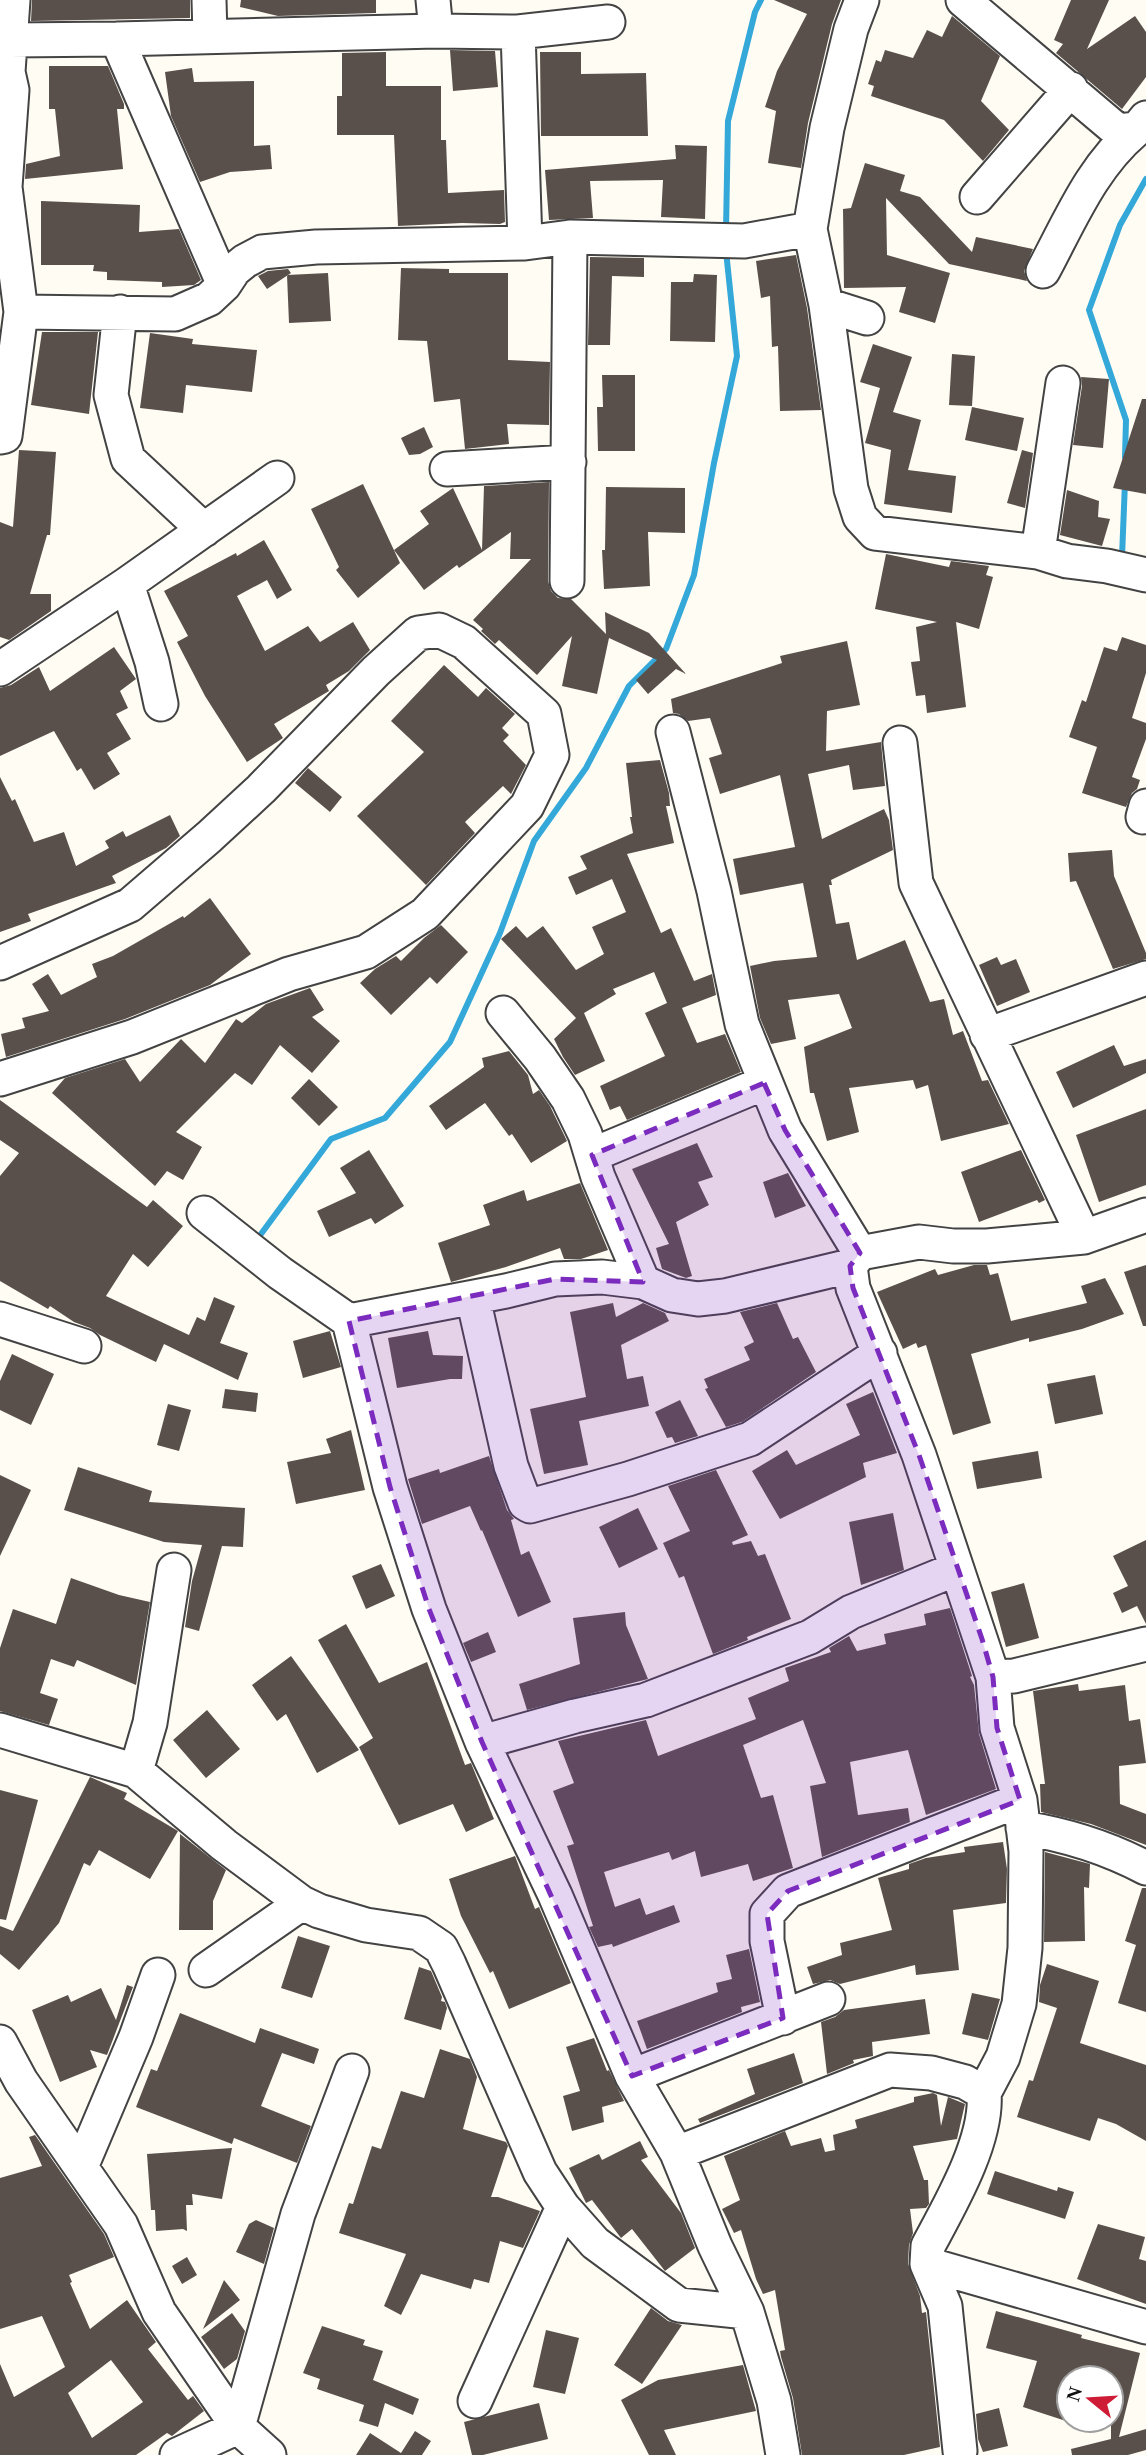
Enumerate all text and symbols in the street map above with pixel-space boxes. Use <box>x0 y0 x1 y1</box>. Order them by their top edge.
north arrow <box>1055 2364 1125 2434</box>
text: N <box>1062 2384 1086 2404</box>

